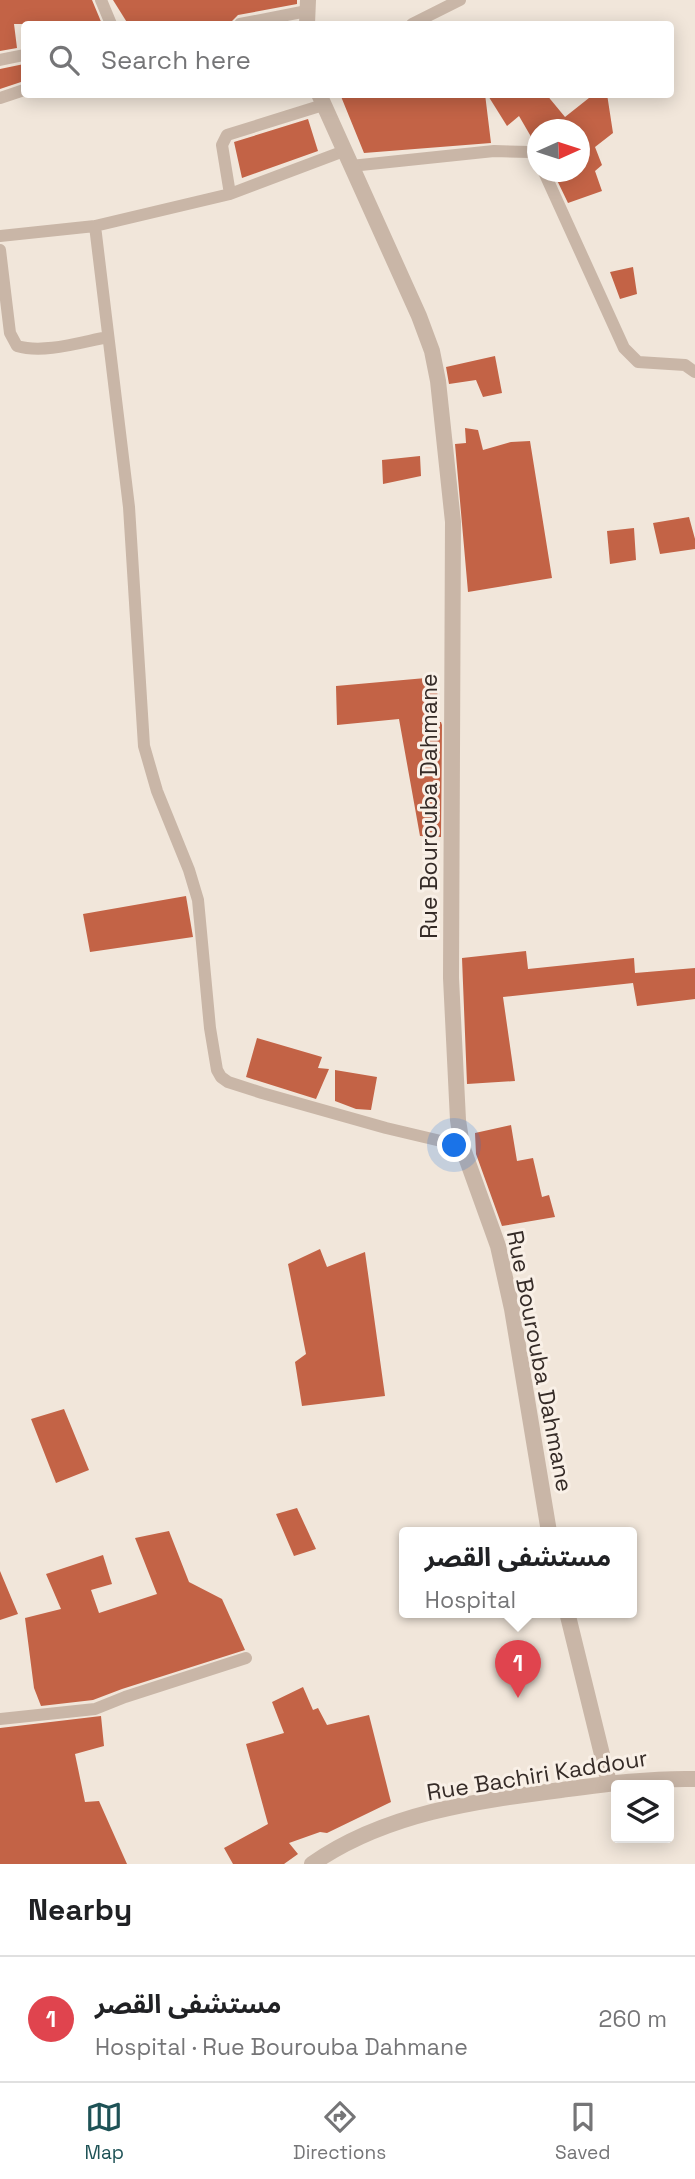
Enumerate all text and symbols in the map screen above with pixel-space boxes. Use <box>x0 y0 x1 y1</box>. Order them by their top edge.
search box <box>21 21 674 98</box>
icon: search <box>45 41 83 79</box>
text: Search here <box>101 43 251 77</box>
north arrow <box>527 119 590 182</box>
street label: Rue Bourouba Dahmane <box>414 673 444 939</box>
your location <box>437 1128 471 1162</box>
street label: Rue Bourouba Dahmane <box>500 1228 580 1494</box>
popup <box>399 1527 637 1618</box>
text: مستشفى القصر <box>425 1540 611 1574</box>
text: Hospital <box>425 1585 516 1615</box>
pin: 1 <box>495 1640 541 1698</box>
street label: Rue Bachiri Kaddour <box>424 1743 650 1807</box>
map controls <box>611 1780 674 1843</box>
button: layers <box>611 1780 674 1843</box>
text: Nearby <box>28 1890 132 1929</box>
text: مستشفى القصر <box>95 1987 281 2021</box>
text: 1 <box>46 2004 56 2034</box>
text: 260 m <box>599 2004 667 2034</box>
text: Hospital · Rue Bourouba Dahmane <box>95 2032 468 2062</box>
tab: Map <box>84 2098 124 2165</box>
tab: Directions <box>293 2098 386 2165</box>
tab: Saved <box>555 2098 611 2165</box>

